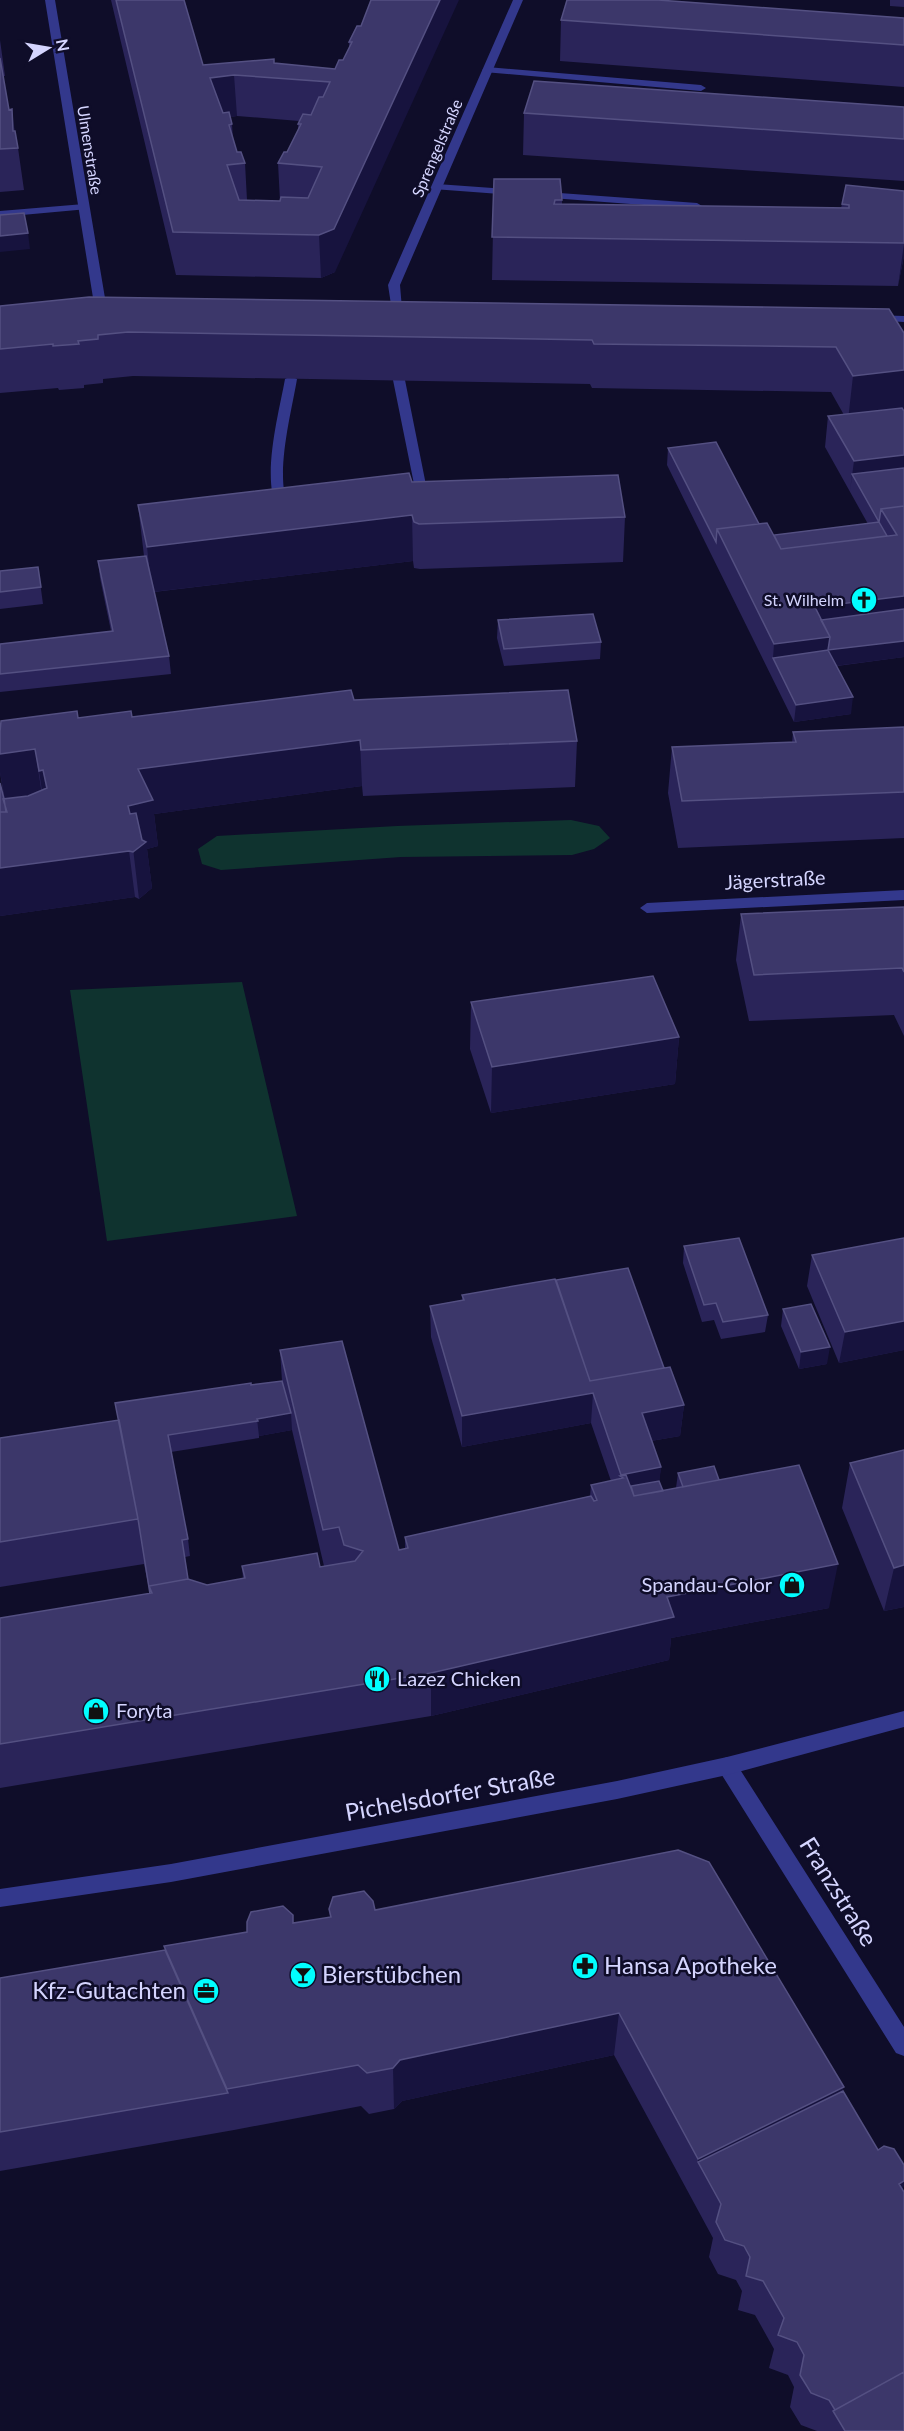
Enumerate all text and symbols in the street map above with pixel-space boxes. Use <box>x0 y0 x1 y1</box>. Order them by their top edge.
north arrow <box>18 18 78 78</box>
text: N <box>53 37 74 53</box>
street label: Sprengelstraße <box>407 96 466 200</box>
street label: Ulmenstraße <box>74 104 107 196</box>
church icon: St. Wilhelm <box>849 585 879 615</box>
place label: St. Wilhelm <box>764 590 844 609</box>
street label: Jägerstraße <box>724 864 826 894</box>
shop icon: Spandau-Color <box>777 1570 807 1600</box>
place label: Spandau-Color <box>642 1572 773 1596</box>
restaurant icon: Lazez Chicken <box>362 1664 392 1694</box>
place label: Lazez Chicken <box>397 1666 521 1690</box>
shop icon: Foryta <box>81 1696 111 1726</box>
place label: Foryta <box>116 1698 172 1722</box>
street label: Pichelsdorfer Straße <box>342 1761 557 1826</box>
street label: Franzstraße <box>794 1831 884 1951</box>
place label: Hansa Apotheke <box>604 1950 777 1979</box>
pharmacy icon: Hansa Apotheke <box>570 1951 600 1981</box>
place label: Bierstübchen <box>322 1959 461 1988</box>
bar icon: Bierstübchen <box>288 1960 318 1990</box>
place label: Kfz-Gutachten <box>32 1975 186 2004</box>
office icon: Kfz-Gutachten <box>191 1976 221 2006</box>

